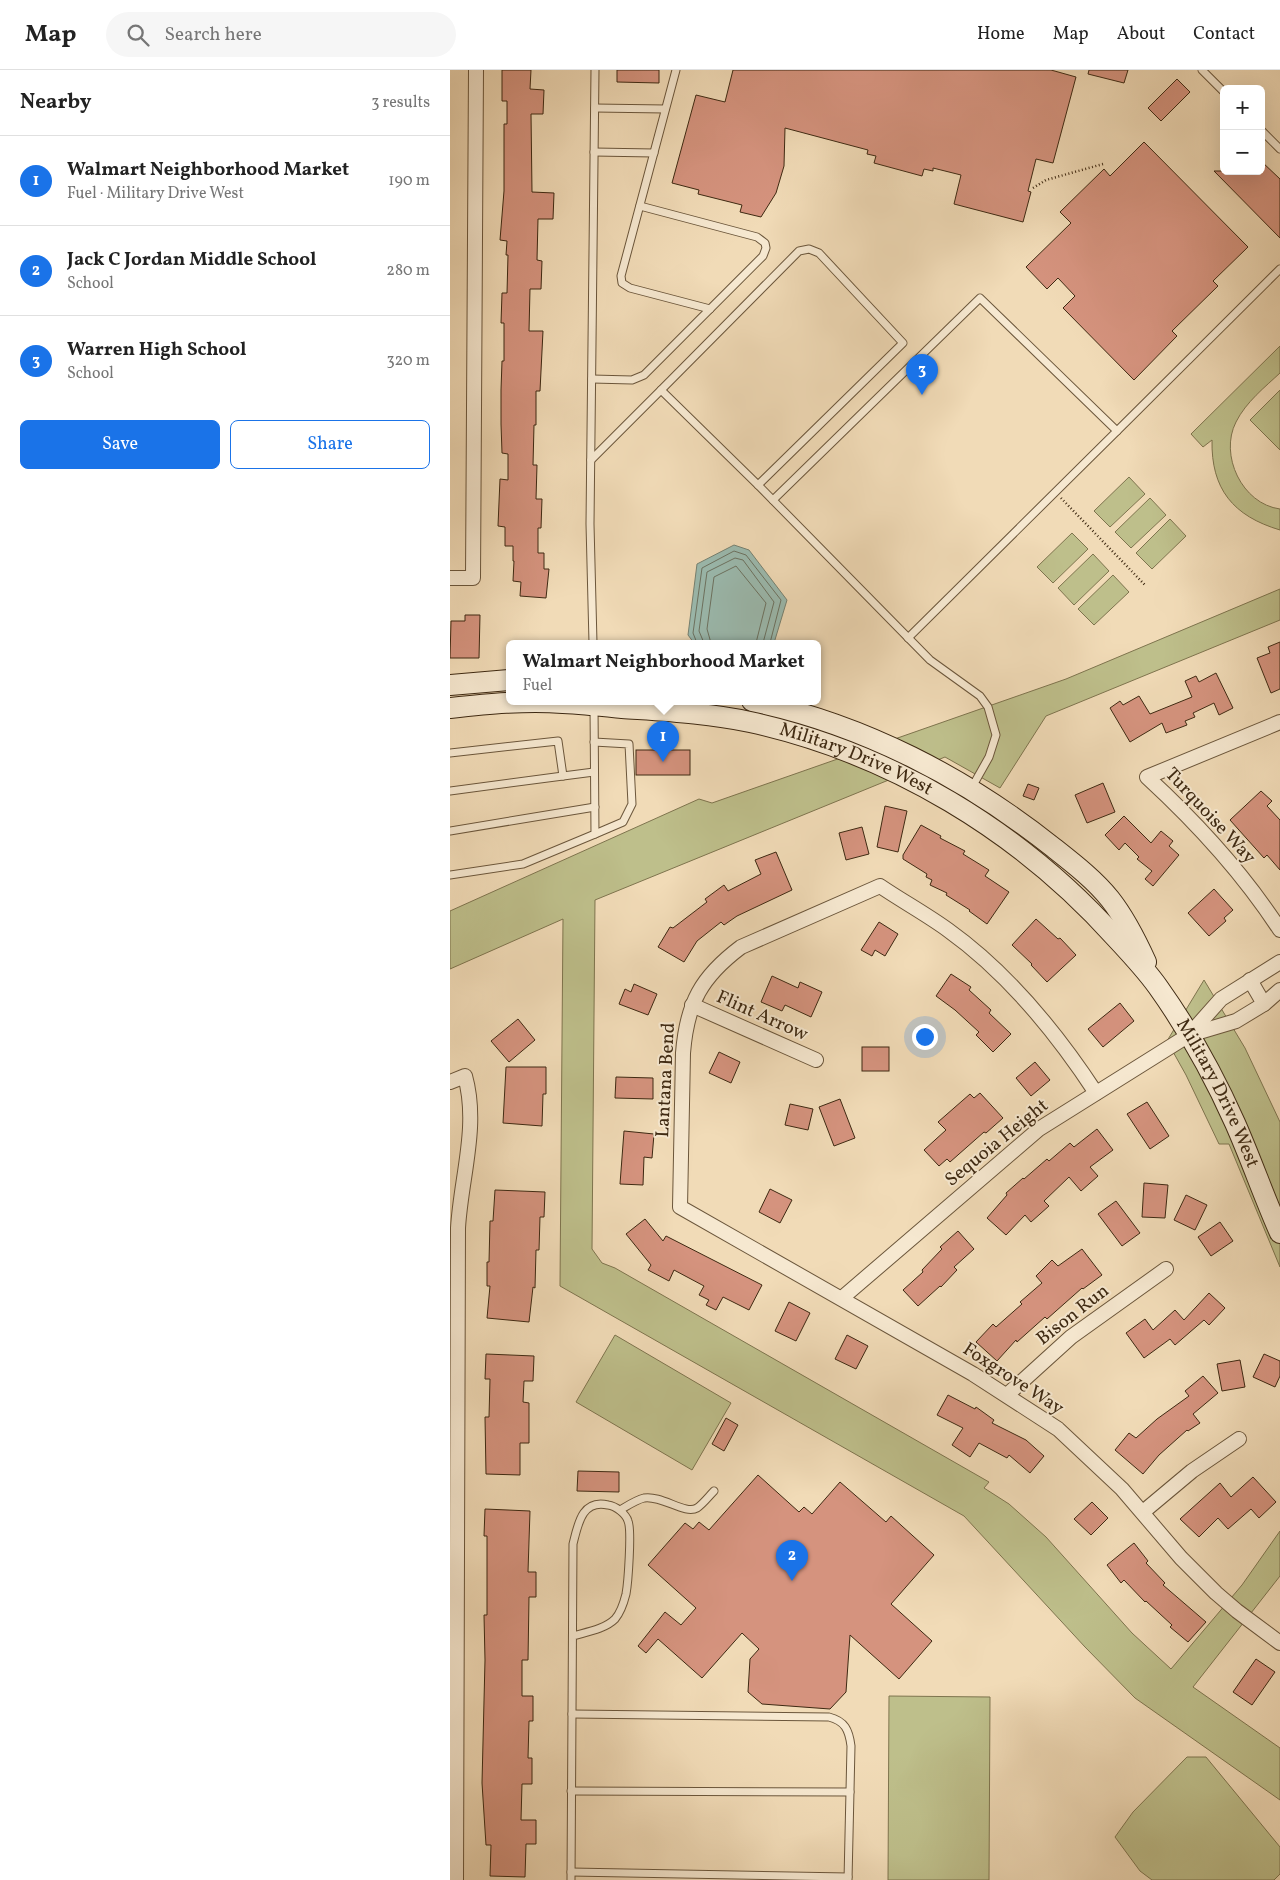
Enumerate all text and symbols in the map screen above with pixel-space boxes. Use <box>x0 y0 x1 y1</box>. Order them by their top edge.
search box <box>106 12 456 57</box>
text: Map <box>25 18 76 52</box>
icon: search <box>124 21 152 49</box>
text: Search here <box>164 22 262 48</box>
text: Home <box>977 22 1025 47</box>
text: Map <box>1053 22 1089 47</box>
text: About <box>1117 22 1165 47</box>
text: Contact <box>1193 22 1255 47</box>
map controls <box>1220 85 1265 175</box>
button: + <box>1220 85 1265 130</box>
text: Nearby <box>20 88 91 117</box>
text: 3 results <box>371 92 430 114</box>
button: − <box>1220 130 1265 175</box>
text: Walmart Neighborhood Market <box>67 157 349 183</box>
text: 1 <box>33 170 39 192</box>
text: 190 m <box>388 170 430 192</box>
text: Fuel · Military Drive West <box>67 183 244 205</box>
text: Jack C Jordan Middle School <box>67 247 316 273</box>
text: 2 <box>32 260 40 282</box>
text: 280 m <box>386 260 430 282</box>
text: School <box>67 273 114 295</box>
text: Warren High School <box>67 337 246 363</box>
text: 3 <box>32 350 40 372</box>
text: 320 m <box>386 350 430 372</box>
pin: 3 <box>906 354 938 395</box>
text: School <box>67 363 114 385</box>
button: Save <box>20 420 220 469</box>
button: Share <box>230 420 430 469</box>
popup <box>506 640 821 705</box>
text: Walmart Neighborhood Market <box>522 649 805 675</box>
text: Fuel <box>522 675 552 697</box>
street label: Military Drive West <box>776 717 938 802</box>
pin: 1 <box>647 721 679 762</box>
street label: Turquoise Way <box>1159 762 1261 870</box>
street label: Flint Arrow <box>712 984 812 1048</box>
street label: Military Drive West <box>1169 1014 1265 1172</box>
street label: Lantana Bend <box>650 1022 682 1138</box>
your location <box>912 1024 938 1050</box>
street label: Sequoia Height <box>940 1093 1055 1193</box>
street label: Bison Run <box>1031 1278 1115 1352</box>
street label: Foxgrove Way <box>957 1337 1069 1421</box>
pin: 2 <box>776 1540 808 1581</box>

